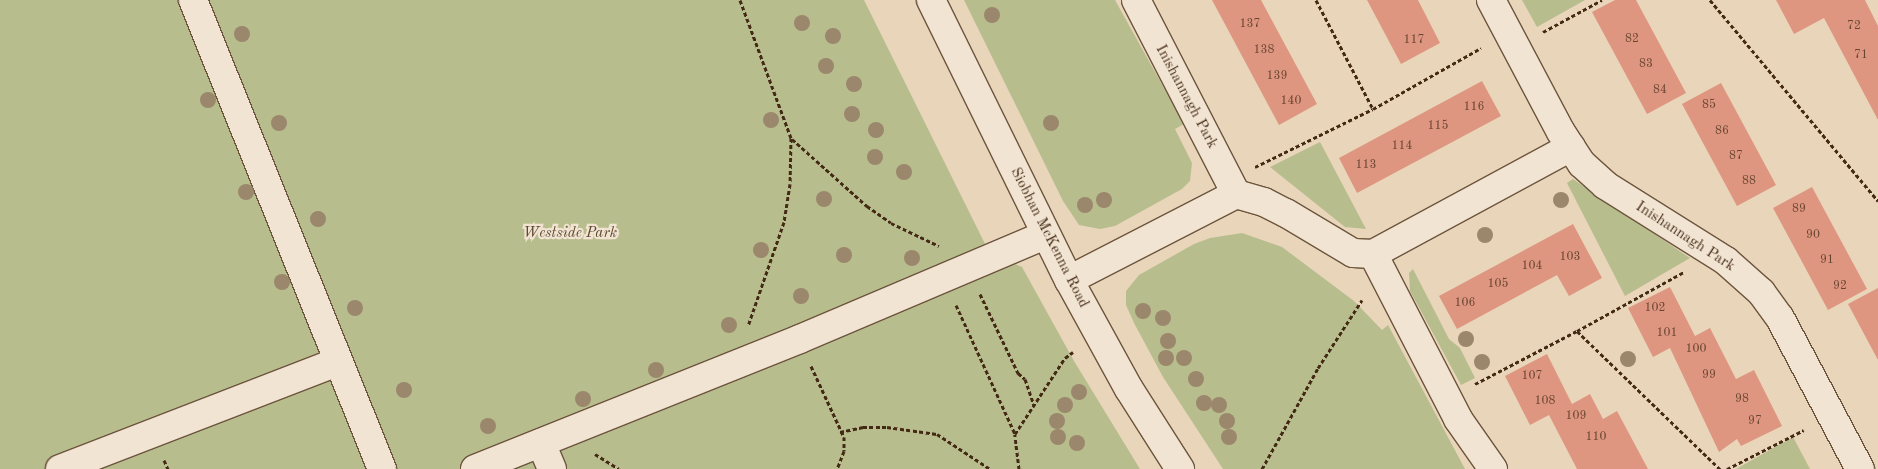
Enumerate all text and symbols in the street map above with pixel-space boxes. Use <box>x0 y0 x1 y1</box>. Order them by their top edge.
house number: 137 <box>1240 18 1260 32</box>
house number: 72 <box>1847 20 1861 34</box>
house number: 82 <box>1625 33 1639 47</box>
house number: 117 <box>1404 34 1424 48</box>
street label: Inishannagh Park <box>1151 42 1221 152</box>
house number: 138 <box>1254 44 1274 58</box>
house number: 71 <box>1854 49 1868 63</box>
house number: 83 <box>1639 58 1653 72</box>
house number: 139 <box>1267 70 1287 84</box>
house number: 84 <box>1653 84 1667 98</box>
house number: 140 <box>1281 95 1301 109</box>
house number: 85 <box>1702 99 1716 113</box>
house number: 116 <box>1464 101 1484 115</box>
house number: 115 <box>1428 120 1448 134</box>
house number: 86 <box>1715 125 1729 139</box>
house number: 114 <box>1392 140 1412 154</box>
house number: 87 <box>1729 150 1743 164</box>
house number: 113 <box>1356 159 1376 173</box>
street label: Siobhan McKenna Road <box>1006 165 1092 311</box>
house number: 88 <box>1742 175 1756 189</box>
street label: Inishannagh Park <box>1632 198 1738 276</box>
house number: 89 <box>1792 203 1806 217</box>
park label: Westside Park <box>523 225 617 243</box>
house number: 90 <box>1806 229 1820 243</box>
house number: 103 <box>1560 251 1580 265</box>
house number: 91 <box>1820 254 1834 268</box>
house number: 104 <box>1522 260 1542 274</box>
house number: 105 <box>1488 278 1508 292</box>
house number: 92 <box>1833 280 1847 294</box>
house number: 106 <box>1455 297 1475 311</box>
house number: 102 <box>1645 302 1665 316</box>
house number: 101 <box>1657 327 1677 341</box>
house number: 100 <box>1686 343 1706 357</box>
house number: 99 <box>1702 369 1716 383</box>
house number: 107 <box>1522 370 1542 384</box>
house number: 98 <box>1735 393 1749 407</box>
house number: 108 <box>1535 395 1555 409</box>
house number: 109 <box>1566 410 1586 424</box>
house number: 97 <box>1748 415 1762 429</box>
house number: 110 <box>1586 431 1606 445</box>

